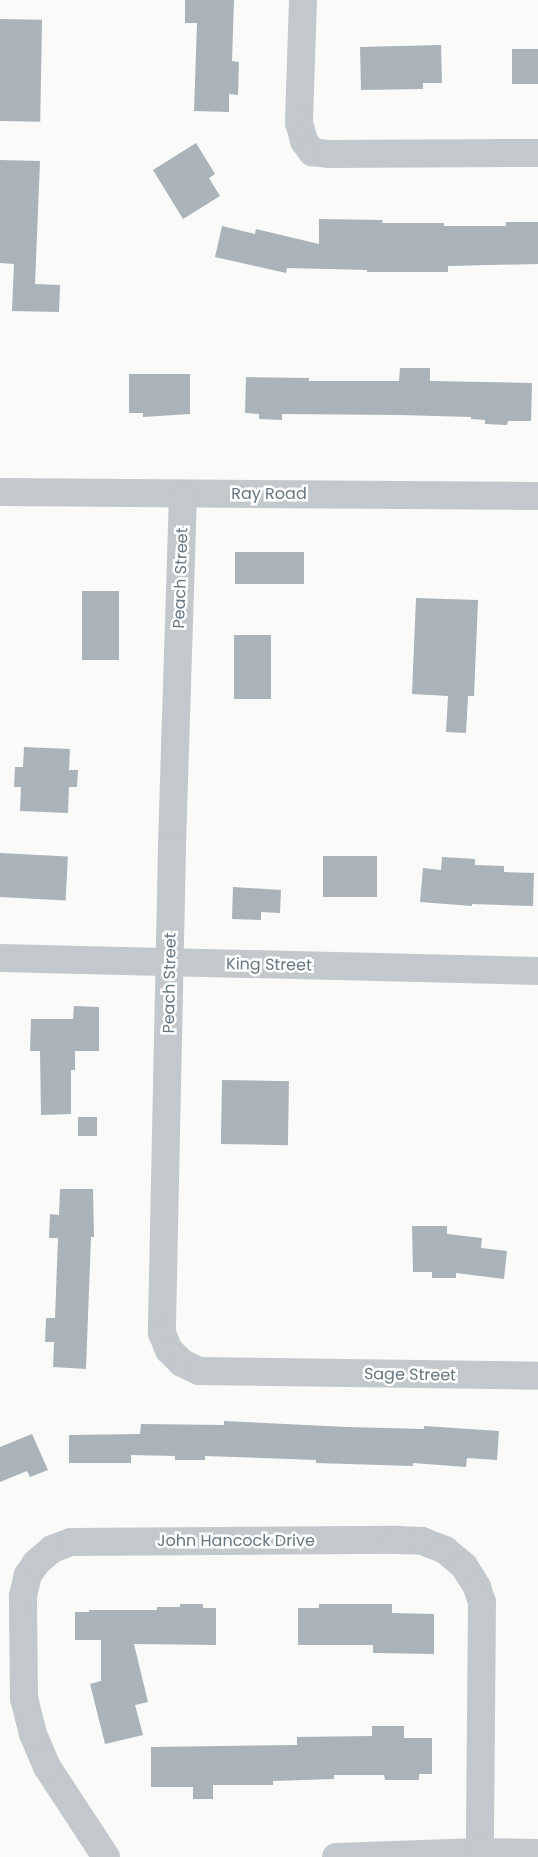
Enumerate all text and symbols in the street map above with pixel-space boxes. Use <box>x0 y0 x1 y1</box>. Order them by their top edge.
street label: Ray Road <box>231 484 307 504</box>
street label: Peach Street <box>170 527 192 629</box>
street label: Peach Street <box>160 932 180 1034</box>
street label: King Street <box>226 955 312 975</box>
street label: Sage Street <box>364 1365 456 1385</box>
street label: John Hancock Drive <box>157 1531 315 1551</box>

